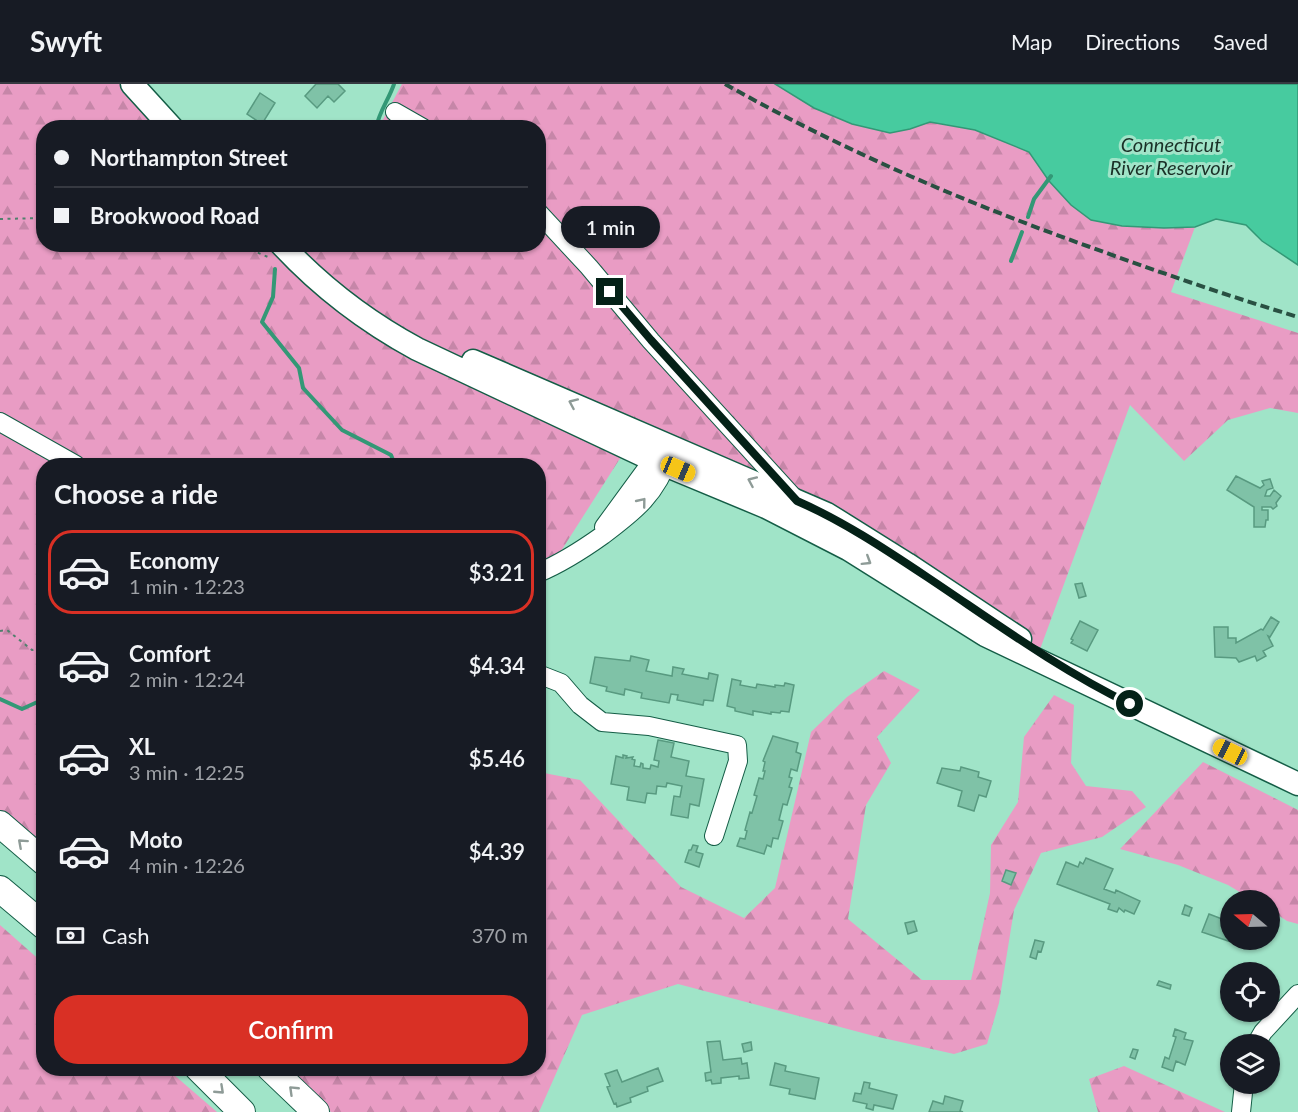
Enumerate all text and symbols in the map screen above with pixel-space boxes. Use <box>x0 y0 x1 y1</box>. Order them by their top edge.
text: Swyft <box>30 24 102 58</box>
text: Map <box>1011 29 1052 54</box>
text: Directions <box>1085 29 1180 54</box>
text: Saved <box>1213 29 1268 54</box>
water label: Connecticut River Reservoir <box>1110 132 1233 179</box>
text: Northampton Street <box>90 144 288 171</box>
text: Brookwood Road <box>90 202 259 229</box>
callout: 1 min <box>560 205 660 247</box>
text: 1 min <box>586 215 635 239</box>
route end <box>596 278 623 305</box>
one-way arrow <box>568 398 579 410</box>
car <box>658 454 698 484</box>
one-way arrow <box>747 476 758 488</box>
text: Choose a ride <box>54 477 218 510</box>
one-way arrow <box>635 498 646 509</box>
icon: car <box>57 545 111 599</box>
text: Economy <box>129 547 219 574</box>
one-way arrow <box>861 553 871 565</box>
text: $3.21 <box>469 559 525 586</box>
text: 1 min · 12:23 <box>129 574 245 598</box>
icon: car <box>57 638 111 692</box>
text: Comfort <box>129 640 211 667</box>
text: $4.34 <box>469 652 525 679</box>
text: 2 min · 12:24 <box>129 667 245 691</box>
route start <box>1116 690 1143 717</box>
icon: car <box>57 731 111 785</box>
text: XL <box>129 733 155 760</box>
car <box>1210 736 1250 768</box>
text: $5.46 <box>469 745 525 772</box>
text: 3 min · 12:25 <box>129 760 245 784</box>
icon: car <box>57 824 111 878</box>
text: Moto <box>129 826 183 853</box>
text: $4.39 <box>469 838 525 865</box>
one-way arrow <box>18 839 28 850</box>
text: 4 min · 12:26 <box>129 853 245 877</box>
north arrow <box>1220 890 1280 950</box>
map controls <box>1220 890 1280 1094</box>
icon: cash <box>54 919 87 952</box>
text: Cash <box>102 922 149 949</box>
text: 370 m <box>472 923 528 947</box>
button: locate <box>1220 962 1280 1022</box>
button: Confirm <box>54 995 528 1064</box>
button: layers <box>1220 1034 1280 1094</box>
one-way arrow <box>213 1082 224 1093</box>
one-way arrow <box>289 1086 299 1097</box>

